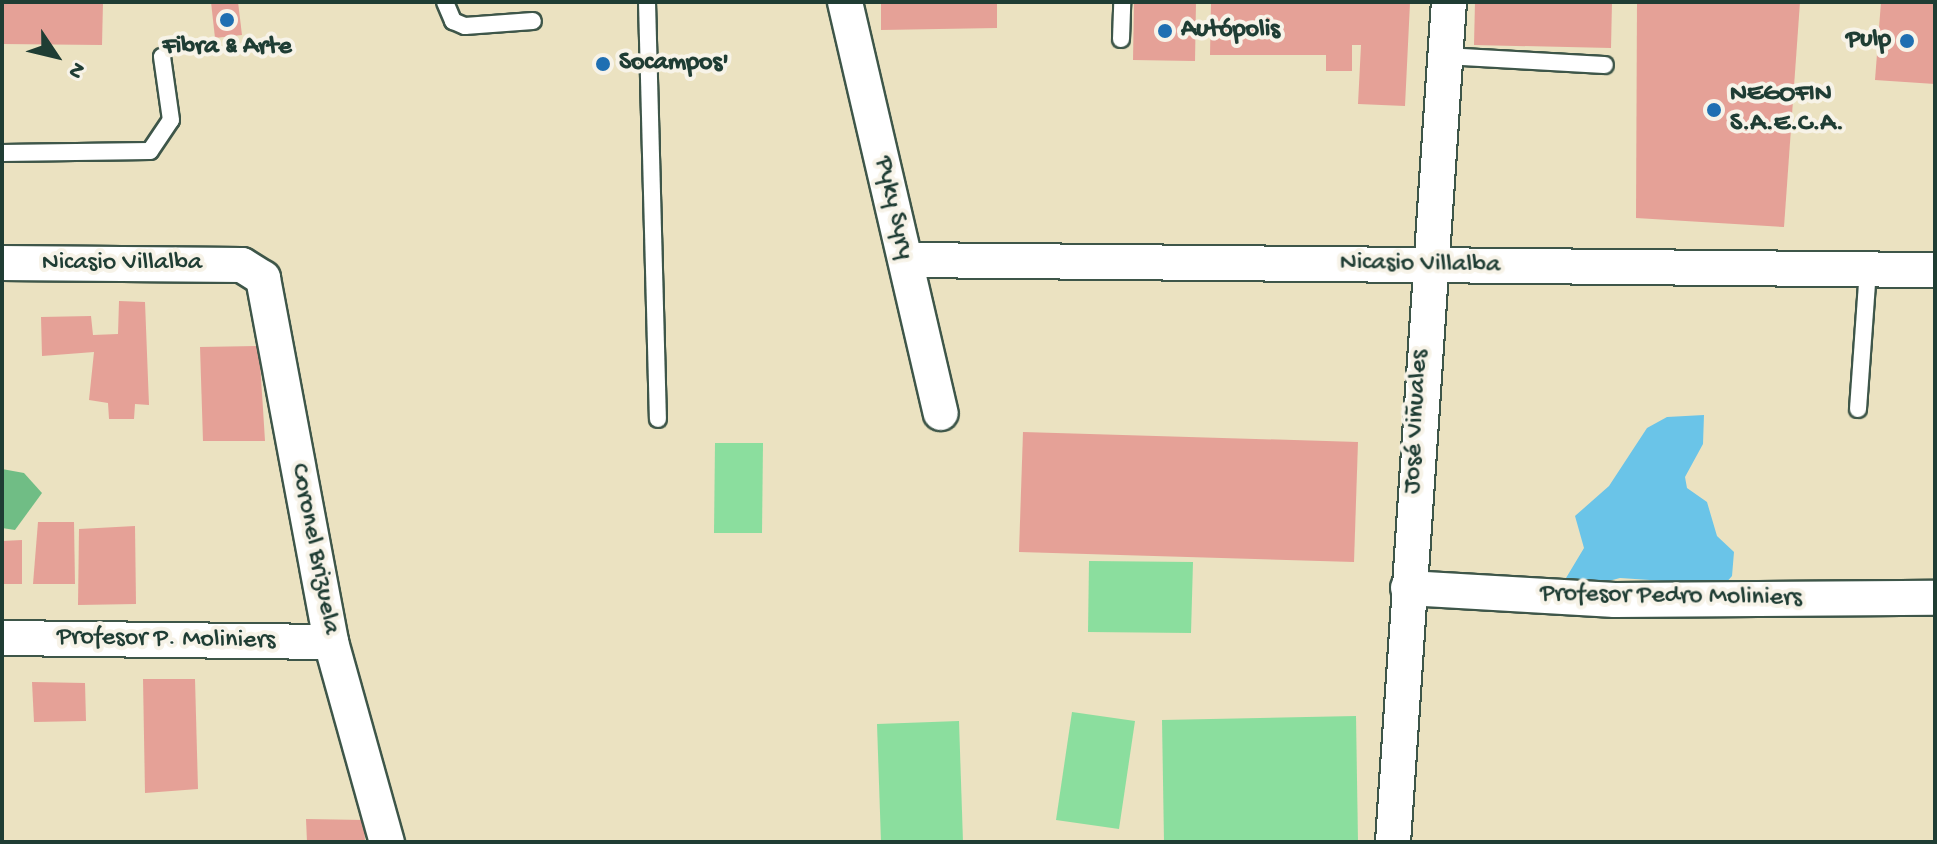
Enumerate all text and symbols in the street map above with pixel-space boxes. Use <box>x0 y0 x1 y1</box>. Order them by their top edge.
marker: Fibra & Arte <box>218 11 236 29</box>
place label: Autópolis <box>1181 15 1280 47</box>
north arrow <box>16 16 96 96</box>
marker: Autópolis <box>1156 22 1174 40</box>
place label: Pulp <box>1846 25 1891 57</box>
place label: Fibra & Arte <box>162 32 292 64</box>
marker: Pulp <box>1898 32 1916 50</box>
place label: Socampos' <box>619 48 729 80</box>
marker: Socampos' <box>594 55 612 73</box>
text: N <box>61 56 90 83</box>
place label: NEGOFIN S.A.E.C.A. <box>1730 79 1844 140</box>
marker: NEGOFIN S.A.E.C.A. <box>1705 101 1723 119</box>
street label: Pyky Syry <box>866 154 920 262</box>
street label: Nicasio Villalba <box>42 248 202 280</box>
street label: Nicasio Villalba <box>1339 248 1501 282</box>
street label: José Viñuales <box>1398 349 1436 495</box>
street label: Coronel Brizuela <box>282 461 346 637</box>
street label: Profesor Pedro Moliniers <box>1540 579 1802 615</box>
street label: Profesor P. Moliniers <box>56 622 276 658</box>

